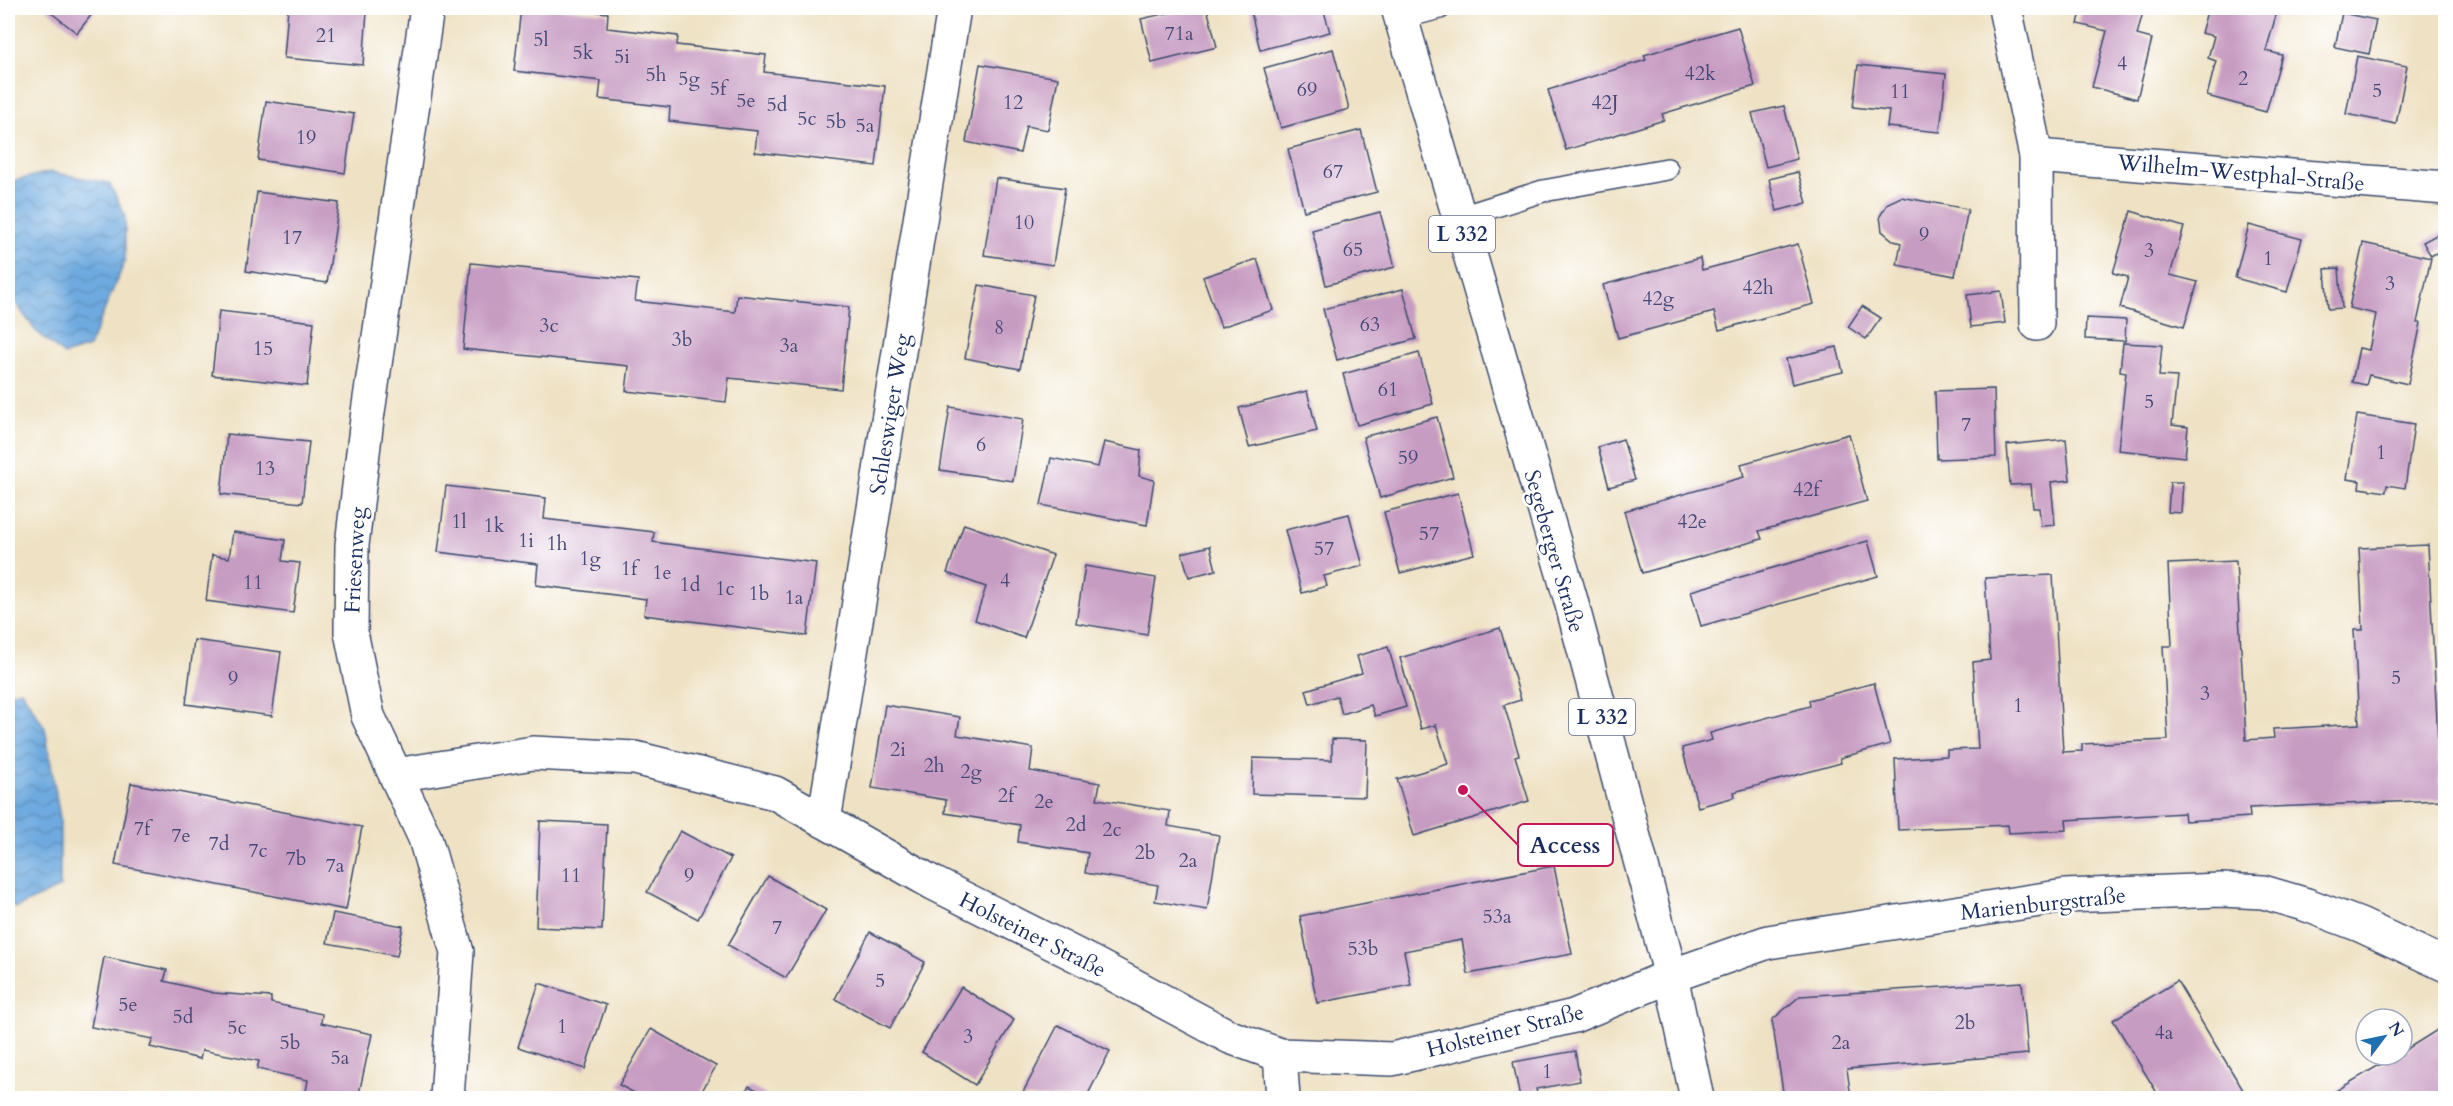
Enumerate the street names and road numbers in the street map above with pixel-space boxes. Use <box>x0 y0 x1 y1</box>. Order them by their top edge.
street label: Wilhelm-Westphal-Straße <box>2115 147 2366 199</box>
road number: L 332 <box>1429 216 1495 252</box>
street label: Schleswiger Weg <box>862 331 918 497</box>
street label: Segeberger Straße <box>1516 466 1592 636</box>
street label: Friesenweg <box>337 505 373 614</box>
road number: L 332 <box>1569 699 1635 735</box>
street label: Marienburgstraße <box>1959 880 2127 928</box>
street label: Holsteiner Straße <box>954 885 1111 985</box>
street label: Holsteiner Straße <box>1423 997 1587 1065</box>

